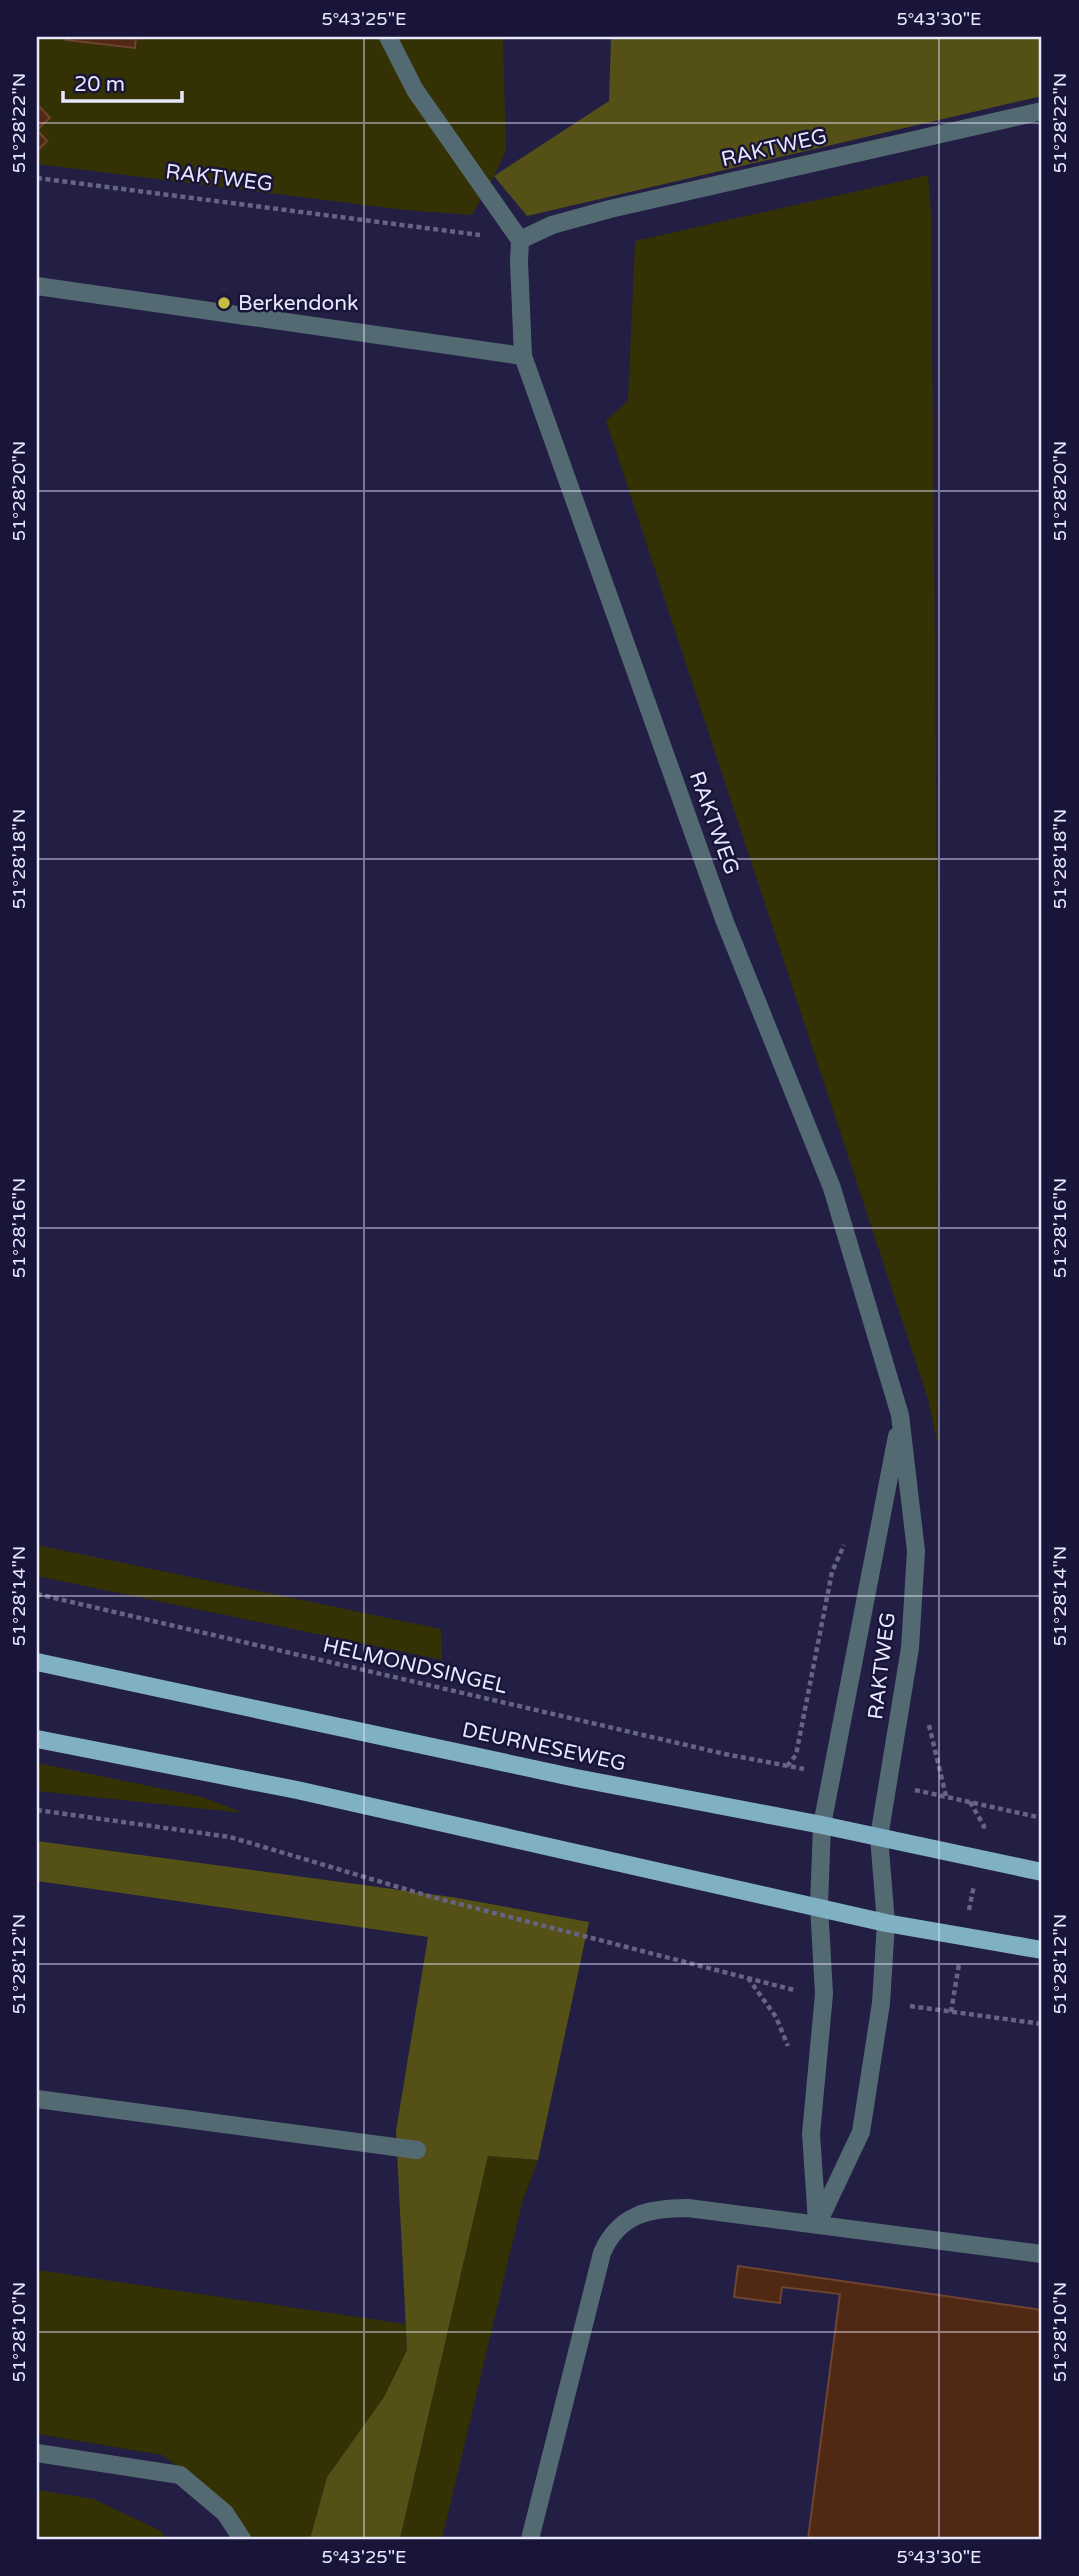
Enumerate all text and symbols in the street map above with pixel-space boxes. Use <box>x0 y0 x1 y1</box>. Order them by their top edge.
text: 5°43'25"E <box>321 8 407 30</box>
text: 5°43'30"E <box>896 8 982 30</box>
scale bar <box>63 60 182 104</box>
text: 20 m <box>74 72 125 97</box>
text: 51°28'22"N <box>8 73 30 173</box>
text: 51°28'22"N <box>1049 73 1071 173</box>
street label: RAKTWEG <box>719 124 829 172</box>
street label: RAKTWEG <box>164 159 274 197</box>
place label: Berkendonk <box>238 291 359 316</box>
marker: Berkendonk <box>216 295 232 311</box>
text: 51°28'20"N <box>8 441 30 541</box>
text: 51°28'20"N <box>1049 441 1071 541</box>
street label: RAKTWEG <box>684 768 744 878</box>
text: 51°28'18"N <box>8 809 30 909</box>
text: 51°28'18"N <box>1049 809 1071 909</box>
text: 51°28'16"N <box>8 1178 30 1278</box>
text: 51°28'16"N <box>1049 1178 1071 1278</box>
text: 51°28'14"N <box>8 1546 30 1646</box>
text: 51°28'14"N <box>1049 1546 1071 1646</box>
street label: RAKTWEG <box>863 1611 901 1721</box>
street label: HELMONDSINGEL <box>320 1633 510 1699</box>
street label: DEURNESEWEG <box>460 1717 628 1777</box>
text: 51°28'12"N <box>8 1914 30 2014</box>
text: 51°28'12"N <box>1049 1914 1071 2014</box>
text: 51°28'10"N <box>8 2282 30 2382</box>
text: 51°28'10"N <box>1049 2282 1071 2382</box>
text: 5°43'25"E <box>321 2546 407 2568</box>
text: 5°43'30"E <box>896 2546 982 2568</box>

